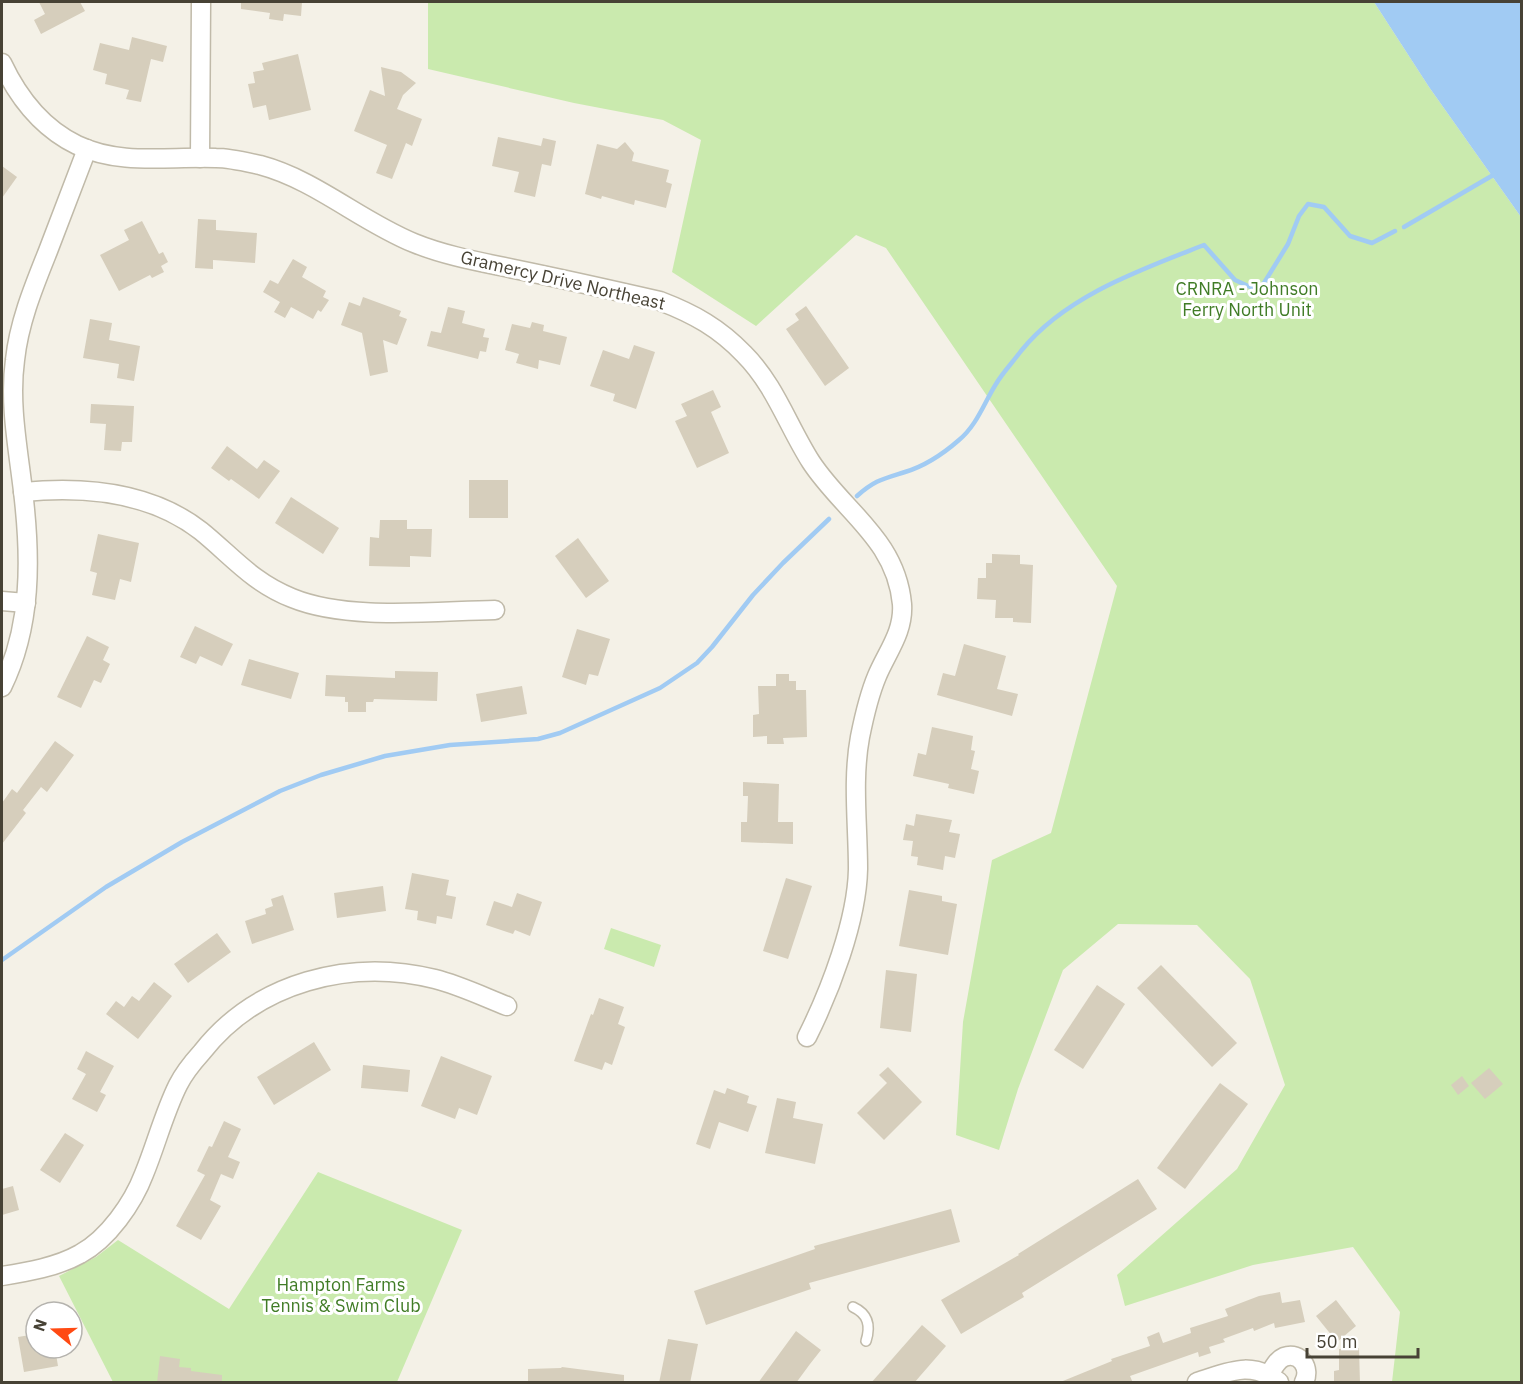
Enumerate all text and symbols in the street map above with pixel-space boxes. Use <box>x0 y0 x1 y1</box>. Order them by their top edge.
street label: Gramercy Drive Northeast <box>458 245 668 315</box>
park label: CRNRA - Johnson Ferry North Unit <box>1176 277 1318 321</box>
park label: Hampton Farms Tennis & Swim Club <box>261 1273 421 1317</box>
north arrow <box>24 1300 84 1360</box>
text: N <box>28 1316 51 1334</box>
scale bar <box>1307 1321 1418 1359</box>
text: 50 m <box>1316 1330 1358 1353</box>

